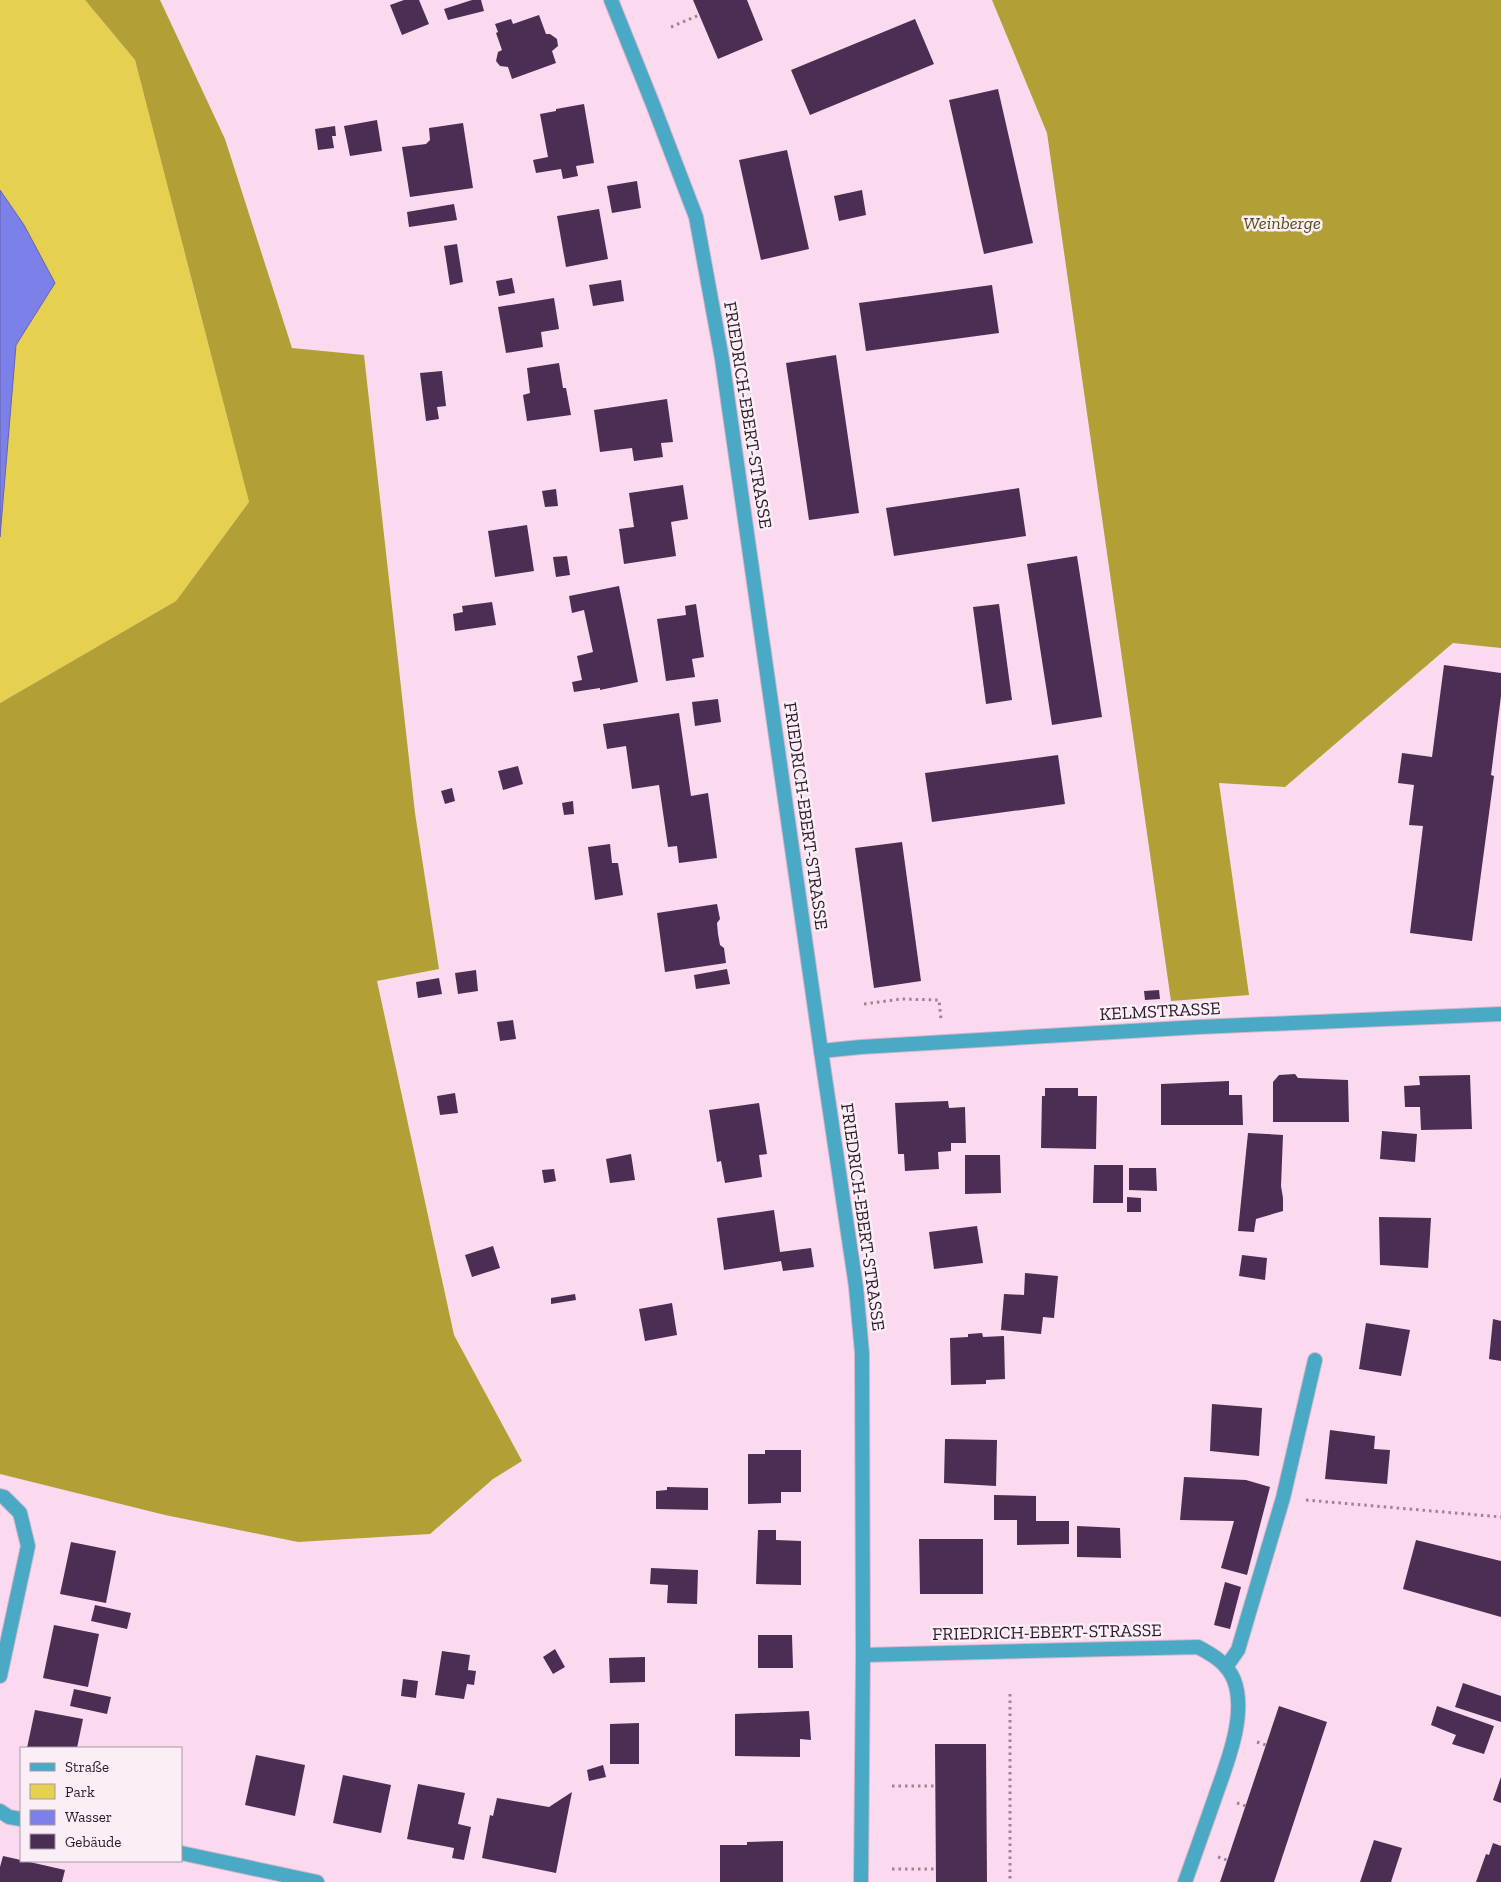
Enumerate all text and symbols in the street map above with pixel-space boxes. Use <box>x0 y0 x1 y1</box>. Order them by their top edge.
park label: Weinberge <box>1243 212 1321 234</box>
street label: FRIEDRICH-EBERT-STRASSE <box>719 300 777 530</box>
street label: FRIEDRICH-EBERT-STRASSE <box>779 701 833 931</box>
street label: KELMSTRASSE <box>1099 997 1221 1025</box>
street label: FRIEDRICH-EBERT-STRASSE <box>836 1102 890 1332</box>
street label: FRIEDRICH-EBERT-STRASSE <box>932 1619 1162 1645</box>
legend <box>20 1747 182 1862</box>
text: Straße <box>65 1758 109 1776</box>
text: Park <box>65 1783 95 1801</box>
text: Wasser <box>65 1808 112 1826</box>
text: Gebäude <box>65 1833 121 1851</box>

